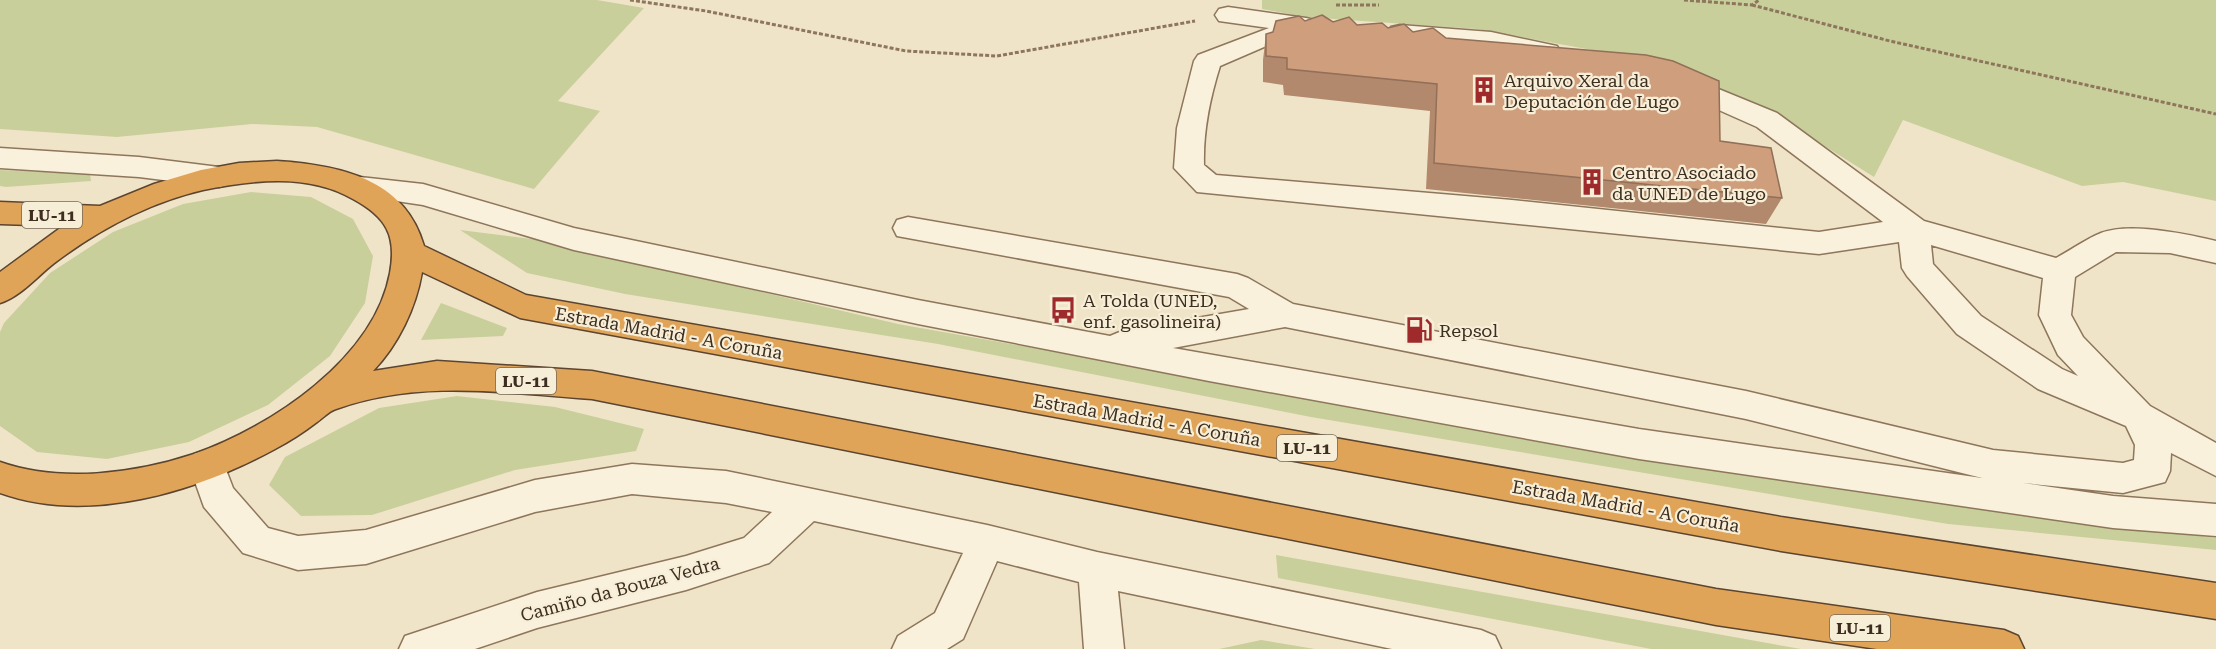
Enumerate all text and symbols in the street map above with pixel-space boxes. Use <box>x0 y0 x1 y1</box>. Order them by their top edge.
place label: Arquivo Xeral da Deputación de Lugo <box>1504 70 1679 112</box>
building icon: Arquivo Xeral da Deputación de Lugo <box>1469 75 1499 105</box>
place label: Centro Asociado da UNED de Lugo <box>1612 162 1766 204</box>
building icon: Centro Asociado da UNED de Lugo <box>1577 167 1607 197</box>
road number: LU-11 <box>22 202 82 228</box>
place label: A Tolda (UNED, enf. gasolineira) <box>1083 290 1221 332</box>
bus stop icon: A Tolda (UNED, enf. gasolineira) <box>1048 295 1078 325</box>
street label: Estrada Madrid - A Coruña <box>554 303 785 363</box>
fuel station icon: Repsol <box>1404 315 1434 345</box>
place label: Repsol <box>1439 320 1498 341</box>
road number: LU-11 <box>496 368 556 394</box>
street label: Estrada Madrid - A Coruña <box>1032 390 1263 450</box>
road number: LU-11 <box>1277 435 1337 461</box>
street label: Estrada Madrid - A Coruña <box>1511 476 1742 536</box>
street label: Camiño da Bouza Vedra <box>518 552 722 626</box>
road number: LU-11 <box>1830 615 1890 641</box>

